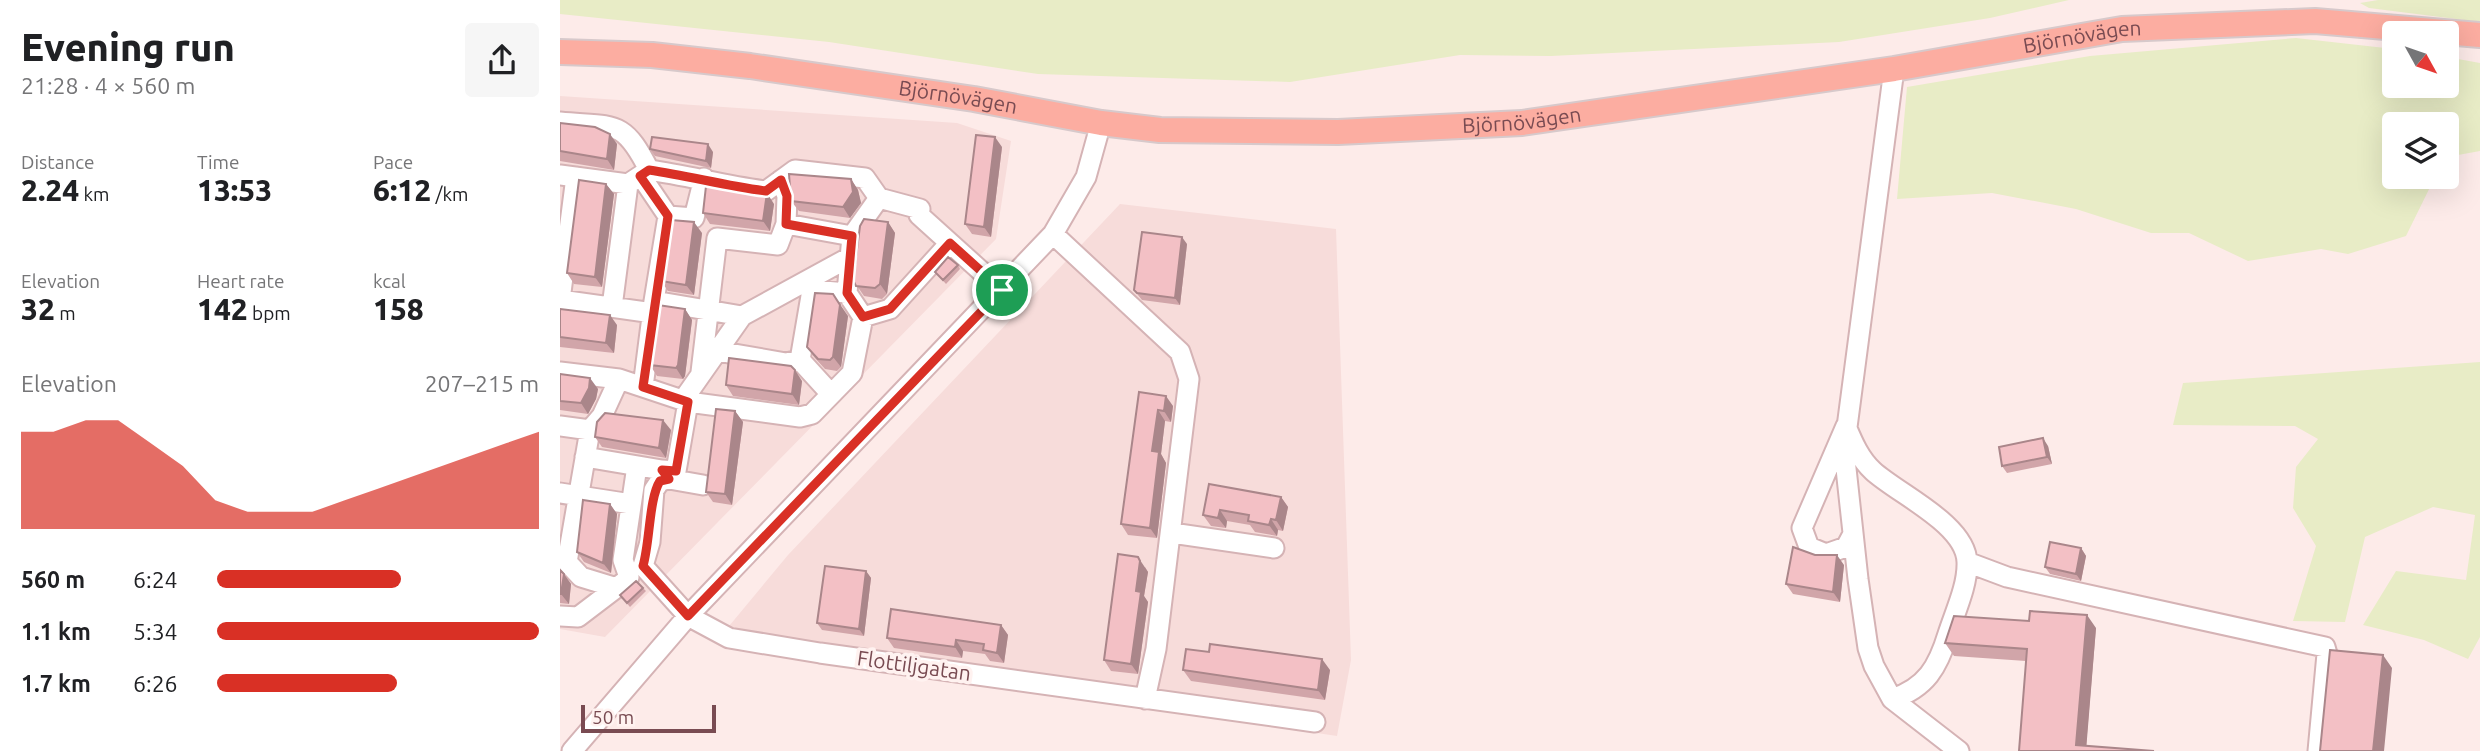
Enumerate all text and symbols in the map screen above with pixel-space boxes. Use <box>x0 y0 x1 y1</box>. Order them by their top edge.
street label: Björnövägen <box>2021 15 2142 57</box>
north arrow <box>2382 21 2459 98</box>
map controls <box>2382 21 2459 189</box>
button: share <box>465 23 539 97</box>
text: Evening run <box>21 26 235 68</box>
text: 21:28 · 4 × 560 m <box>21 73 195 98</box>
street label: Björnövägen <box>897 75 1019 118</box>
street label: Björnövägen <box>1462 102 1583 137</box>
button: layers <box>2382 112 2459 189</box>
text: Distance <box>21 151 95 173</box>
text: Time <box>197 151 239 173</box>
text: Pace <box>373 151 413 173</box>
text: 2.24 <box>21 173 79 207</box>
text: 13:53 <box>197 173 272 207</box>
text: 6:12 <box>373 173 431 207</box>
text: km <box>79 183 109 205</box>
text: /km <box>431 183 469 205</box>
pin <box>972 260 1032 320</box>
text: Elevation <box>21 270 100 292</box>
text: Heart rate <box>197 270 284 292</box>
text: kcal <box>373 270 406 292</box>
icon: arrive <box>983 271 1021 309</box>
text: 32 <box>21 292 55 326</box>
text: 142 <box>197 292 248 326</box>
text: 158 <box>373 292 424 326</box>
text: m <box>55 302 76 324</box>
text: bpm <box>248 302 291 324</box>
text: Elevation <box>21 371 117 396</box>
text: 207–215 m <box>425 371 539 396</box>
text: 560 m <box>21 567 85 592</box>
text: 6:24 <box>133 567 178 592</box>
text: 1.1 km <box>21 619 91 644</box>
text: 5:34 <box>133 619 178 644</box>
street label: Flottiljgatan <box>856 645 973 685</box>
text: 1.7 km <box>21 671 91 696</box>
text: 6:26 <box>133 671 178 696</box>
scale bar <box>581 702 716 734</box>
text: 50 m <box>592 706 634 728</box>

